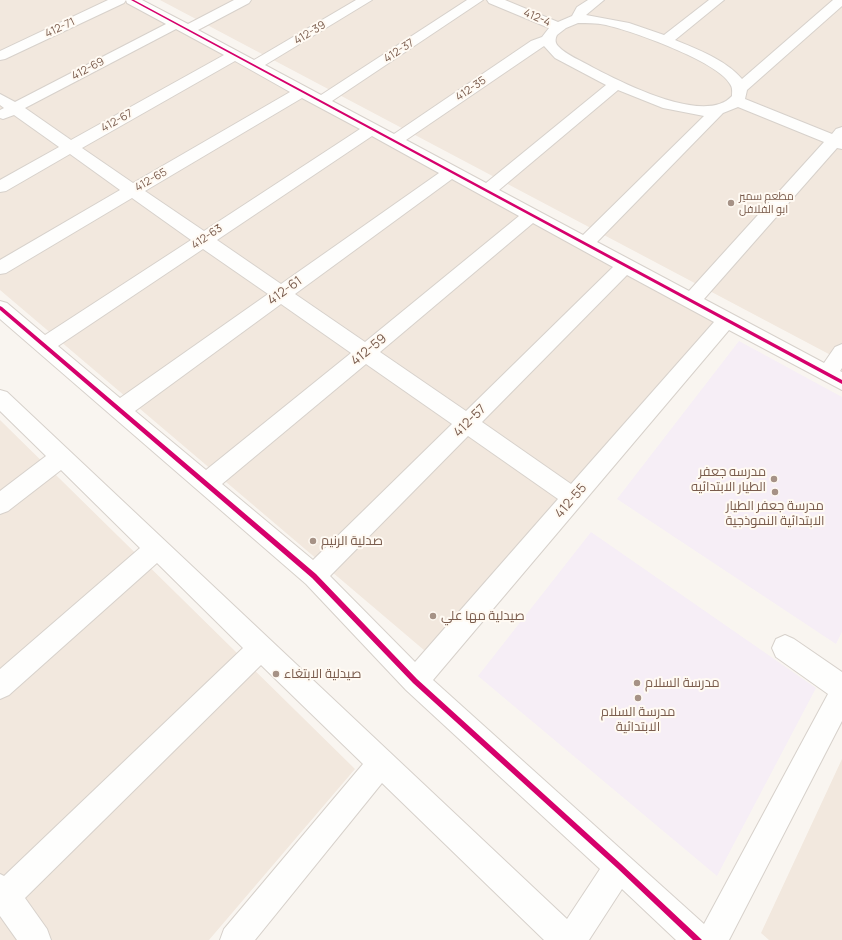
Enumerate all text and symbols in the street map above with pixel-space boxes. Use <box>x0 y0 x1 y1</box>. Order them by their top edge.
street label: 412-4 <box>521 6 553 30</box>
street label: 412-71 <box>43 15 77 41</box>
street label: 412-39 <box>292 18 328 48</box>
street label: 412-37 <box>381 36 417 66</box>
street label: 412-69 <box>69 55 107 83</box>
street label: 412-35 <box>453 74 489 104</box>
street label: 412-67 <box>99 107 135 135</box>
street label: 412-65 <box>133 166 169 194</box>
place label: مطعم سمير ابو الفلافل <box>739 190 794 216</box>
marker: مطعم سمير ابو الفلافل <box>726 198 736 208</box>
street label: 412-63 <box>189 222 225 252</box>
street label: 412-61 <box>265 273 305 309</box>
street label: 412-59 <box>348 331 390 369</box>
street label: 412-57 <box>450 401 490 441</box>
place label: مدرسه جعفر الطيار الابتدائيه <box>691 464 766 495</box>
marker: مدرسه جعفر الطيار الابتدائيه <box>769 474 779 484</box>
street label: 412-55 <box>552 481 590 521</box>
marker: مدرسة جعفر الطيار الابتدائية النموذجية <box>770 487 780 497</box>
place label: مدرسة جعفر الطيار الابتدائية النموذجية <box>725 498 825 529</box>
place label: صدلية الرنيم <box>321 533 383 549</box>
marker: صدلية الرنيم <box>308 536 318 546</box>
place label: صيدلية مها علي <box>441 608 525 624</box>
marker: صيدلية مها علي <box>428 611 438 621</box>
place label: صيدلية الابتغاء <box>284 666 361 682</box>
marker: صيدلية الابتغاء <box>271 669 281 679</box>
place label: مدرسة السلام <box>645 675 720 691</box>
marker: مدرسة السلام <box>632 678 642 688</box>
marker: مدرسة السلام الابتدائية <box>633 693 643 703</box>
place label: مدرسة السلام الابتدائية <box>601 704 675 735</box>

